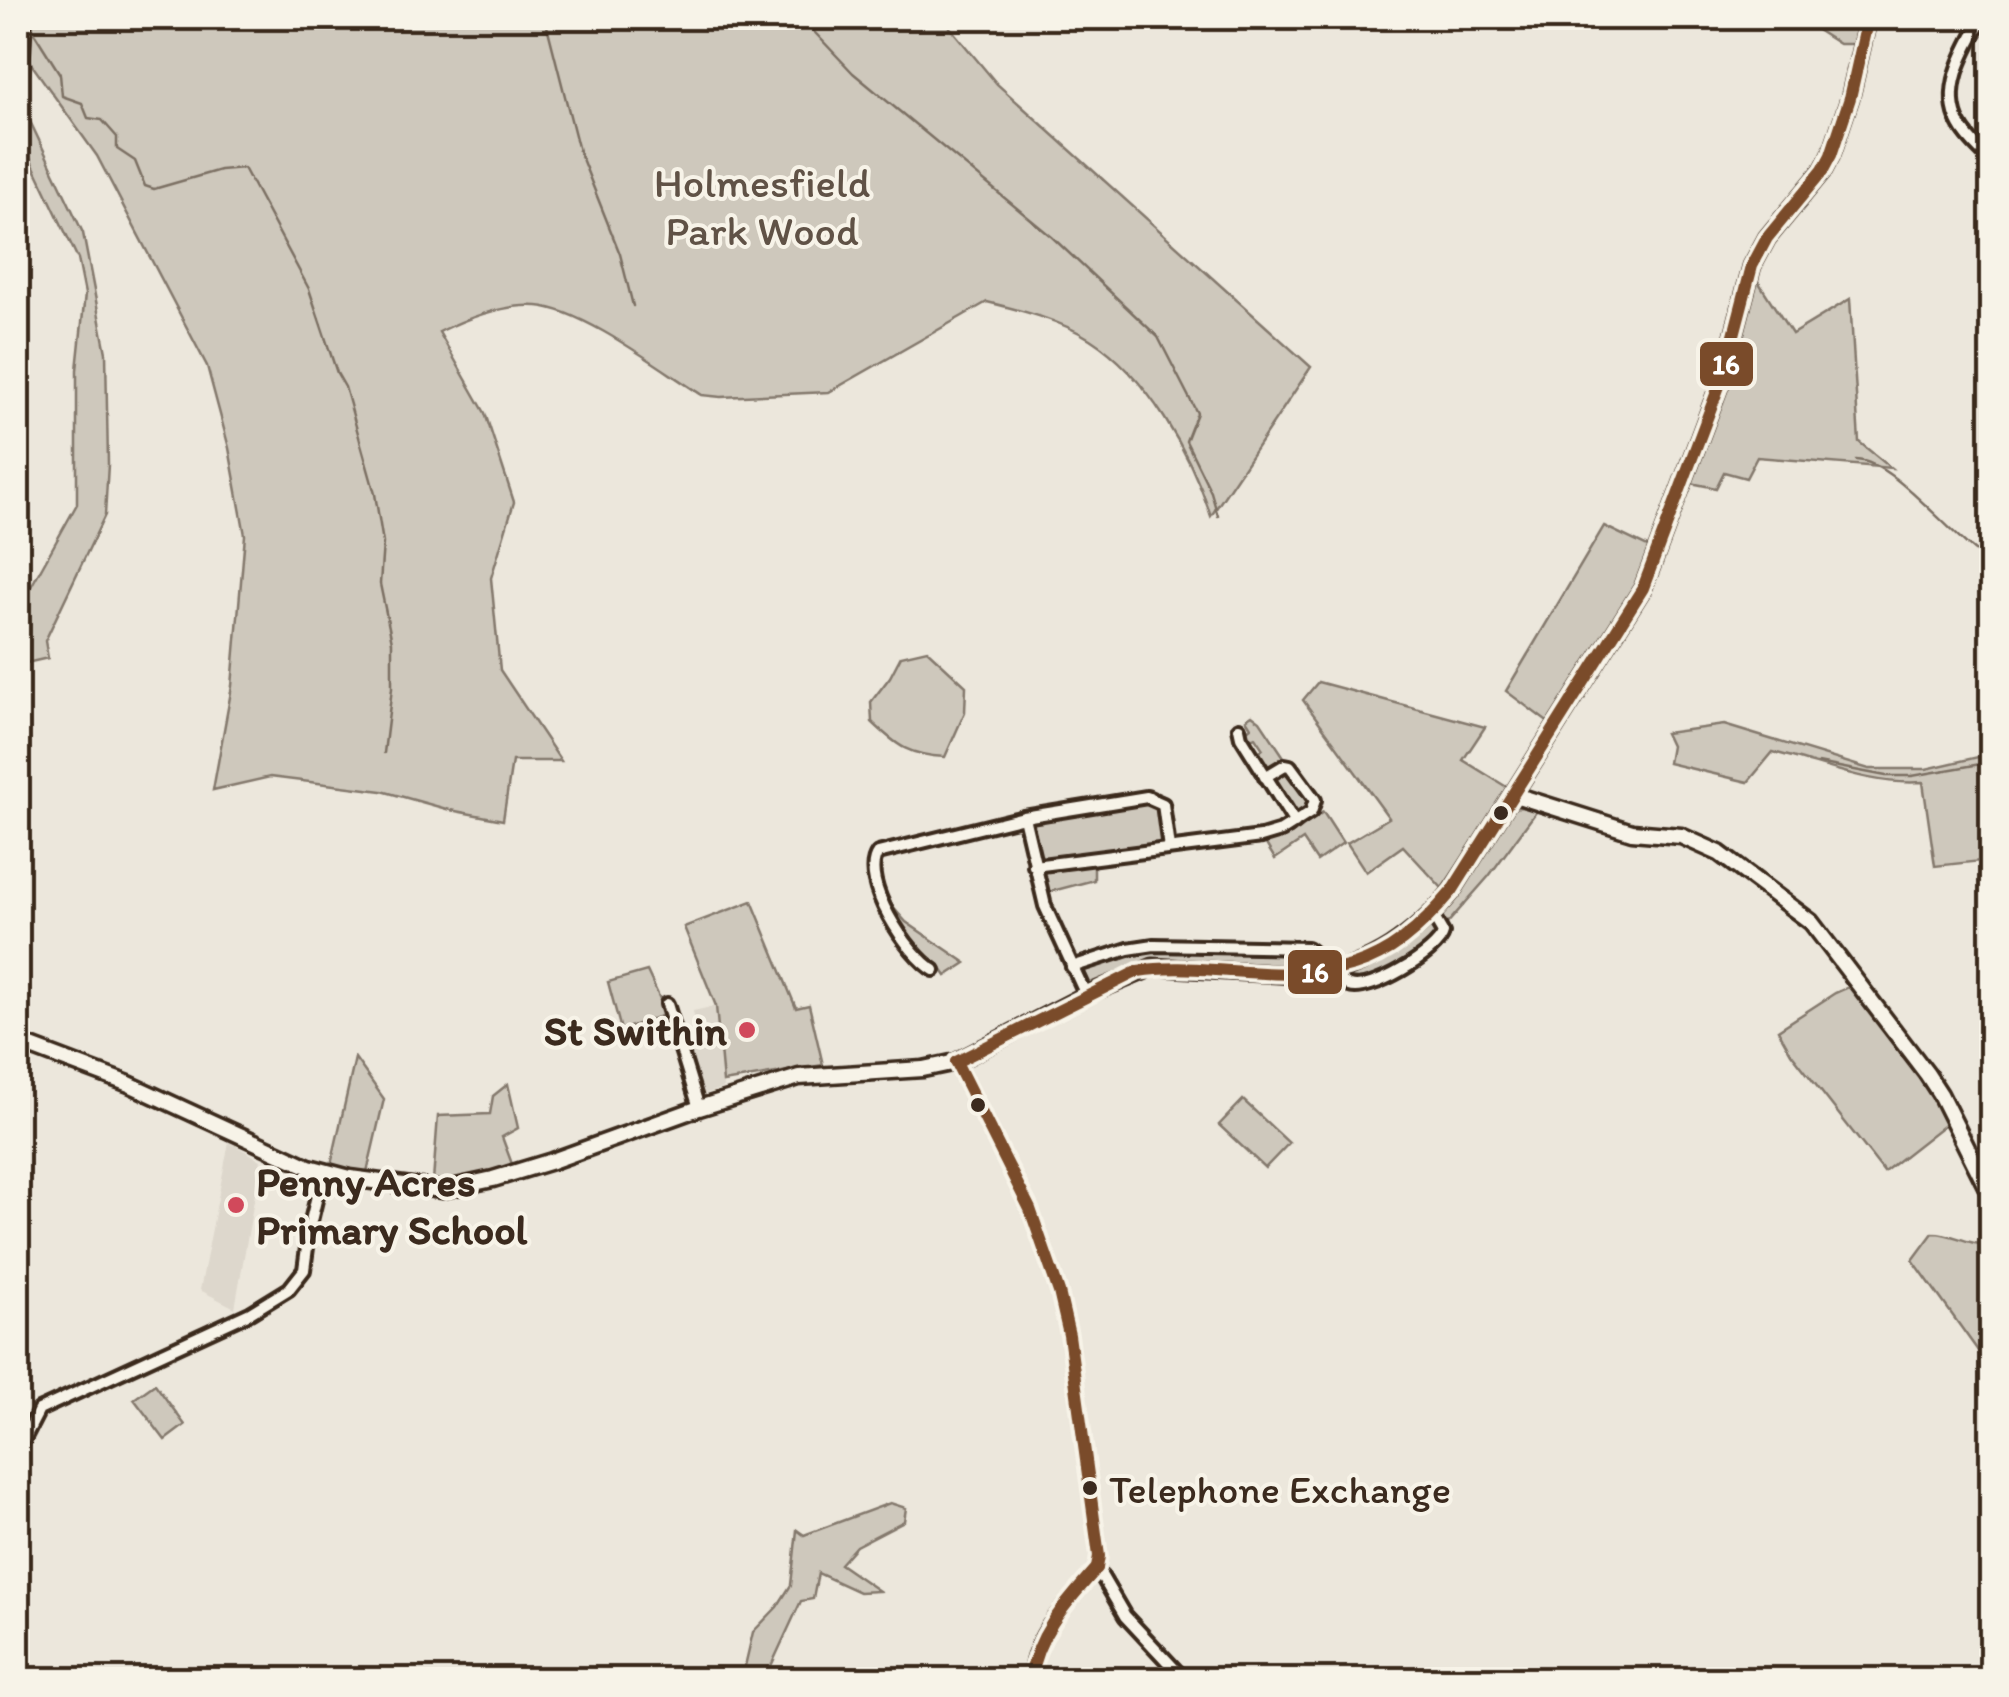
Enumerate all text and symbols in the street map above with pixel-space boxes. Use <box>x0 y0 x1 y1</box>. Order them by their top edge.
park label: Holmesfield Park Wood <box>654 157 870 256</box>
line badge: 16 <box>1698 340 1755 388</box>
text: 16 <box>1712 347 1740 381</box>
unlabelled marker <box>1491 803 1511 823</box>
line badge: 16 <box>1286 948 1344 996</box>
text: 16 <box>1301 955 1329 989</box>
place label: St Swithin <box>544 1005 728 1056</box>
marker: St Swithin <box>736 1019 758 1041</box>
unlabelled marker <box>968 1095 988 1115</box>
place label: Penny Acres Primary School <box>256 1156 528 1255</box>
marker: Penny Acres Primary School <box>225 1194 247 1216</box>
place label: Telephone Exchange <box>1109 1465 1451 1513</box>
marker: Telephone Exchange <box>1080 1478 1100 1498</box>

